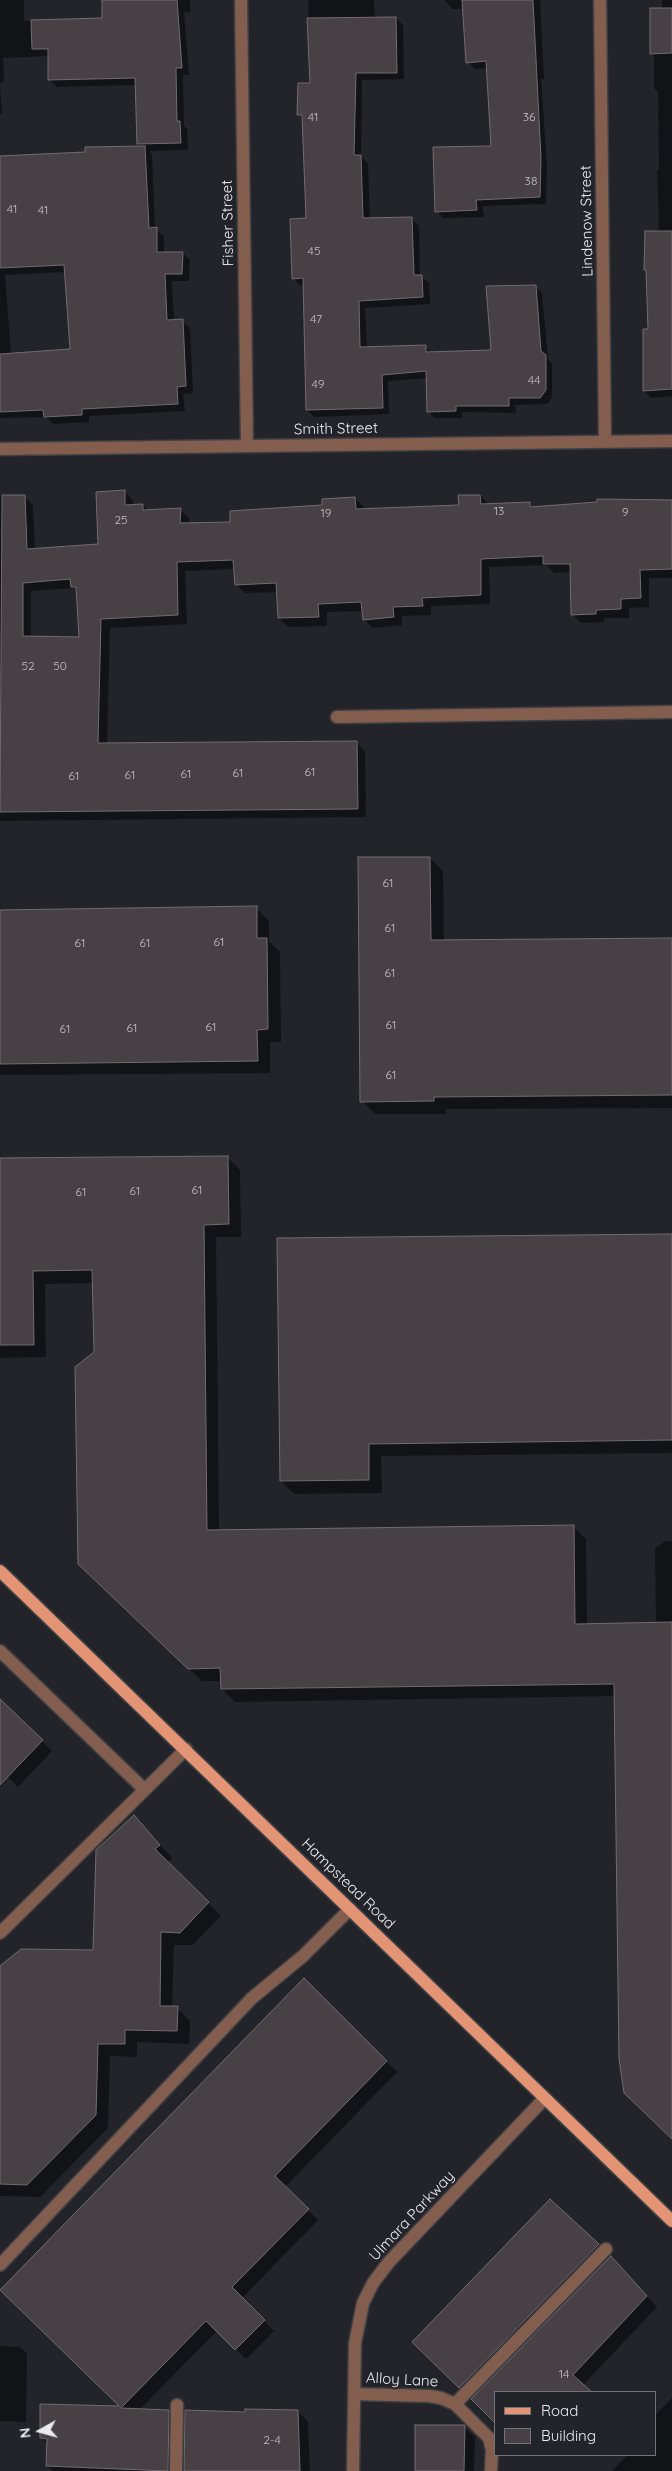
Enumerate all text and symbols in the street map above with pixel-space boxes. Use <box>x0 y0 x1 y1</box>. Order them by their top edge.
house number: 41 <box>308 110 318 124</box>
house number: 36 <box>523 110 535 124</box>
street label: Lindenow Street <box>577 165 597 277</box>
house number: 38 <box>525 174 537 188</box>
street label: Fisher Street <box>218 180 238 266</box>
house number: 41 <box>7 202 17 216</box>
house number: 41 <box>38 203 48 217</box>
house number: 45 <box>308 244 320 258</box>
house number: 47 <box>310 312 322 326</box>
house number: 44 <box>528 373 540 387</box>
house number: 49 <box>312 377 324 391</box>
street label: Smith Street <box>294 419 378 439</box>
house number: 13 <box>494 504 504 518</box>
house number: 9 <box>622 505 628 519</box>
house number: 19 <box>320 506 332 520</box>
house number: 25 <box>114 513 128 527</box>
house number: 52 <box>21 659 35 673</box>
house number: 50 <box>53 659 67 673</box>
house number: 61 <box>305 765 315 779</box>
house number: 61 <box>233 766 243 780</box>
house number: 61 <box>181 767 191 781</box>
house number: 61 <box>125 768 135 782</box>
house number: 61 <box>69 769 79 783</box>
house number: 61 <box>383 876 393 890</box>
house number: 61 <box>385 921 395 935</box>
house number: 61 <box>214 935 224 949</box>
house number: 61 <box>75 936 85 950</box>
house number: 61 <box>140 936 150 950</box>
house number: 61 <box>385 966 395 980</box>
house number: 61 <box>386 1018 396 1032</box>
house number: 61 <box>206 1020 216 1034</box>
house number: 61 <box>127 1021 137 1035</box>
house number: 61 <box>60 1022 70 1036</box>
house number: 61 <box>386 1068 396 1082</box>
house number: 61 <box>192 1183 202 1197</box>
house number: 61 <box>130 1184 140 1198</box>
house number: 61 <box>76 1185 86 1199</box>
street label: Hampstead Road <box>298 1835 398 1933</box>
street label: Ulmara Parkway <box>366 2167 458 2265</box>
house number: 14 <box>559 2367 569 2381</box>
street label: Alloy Lane <box>365 2369 439 2391</box>
legend <box>494 2391 657 2456</box>
text: Road <box>541 2401 578 2420</box>
north arrow <box>15 2406 65 2456</box>
text: Building <box>541 2426 596 2445</box>
text: N <box>16 2427 35 2439</box>
house number: 2-4 <box>263 2433 281 2447</box>

